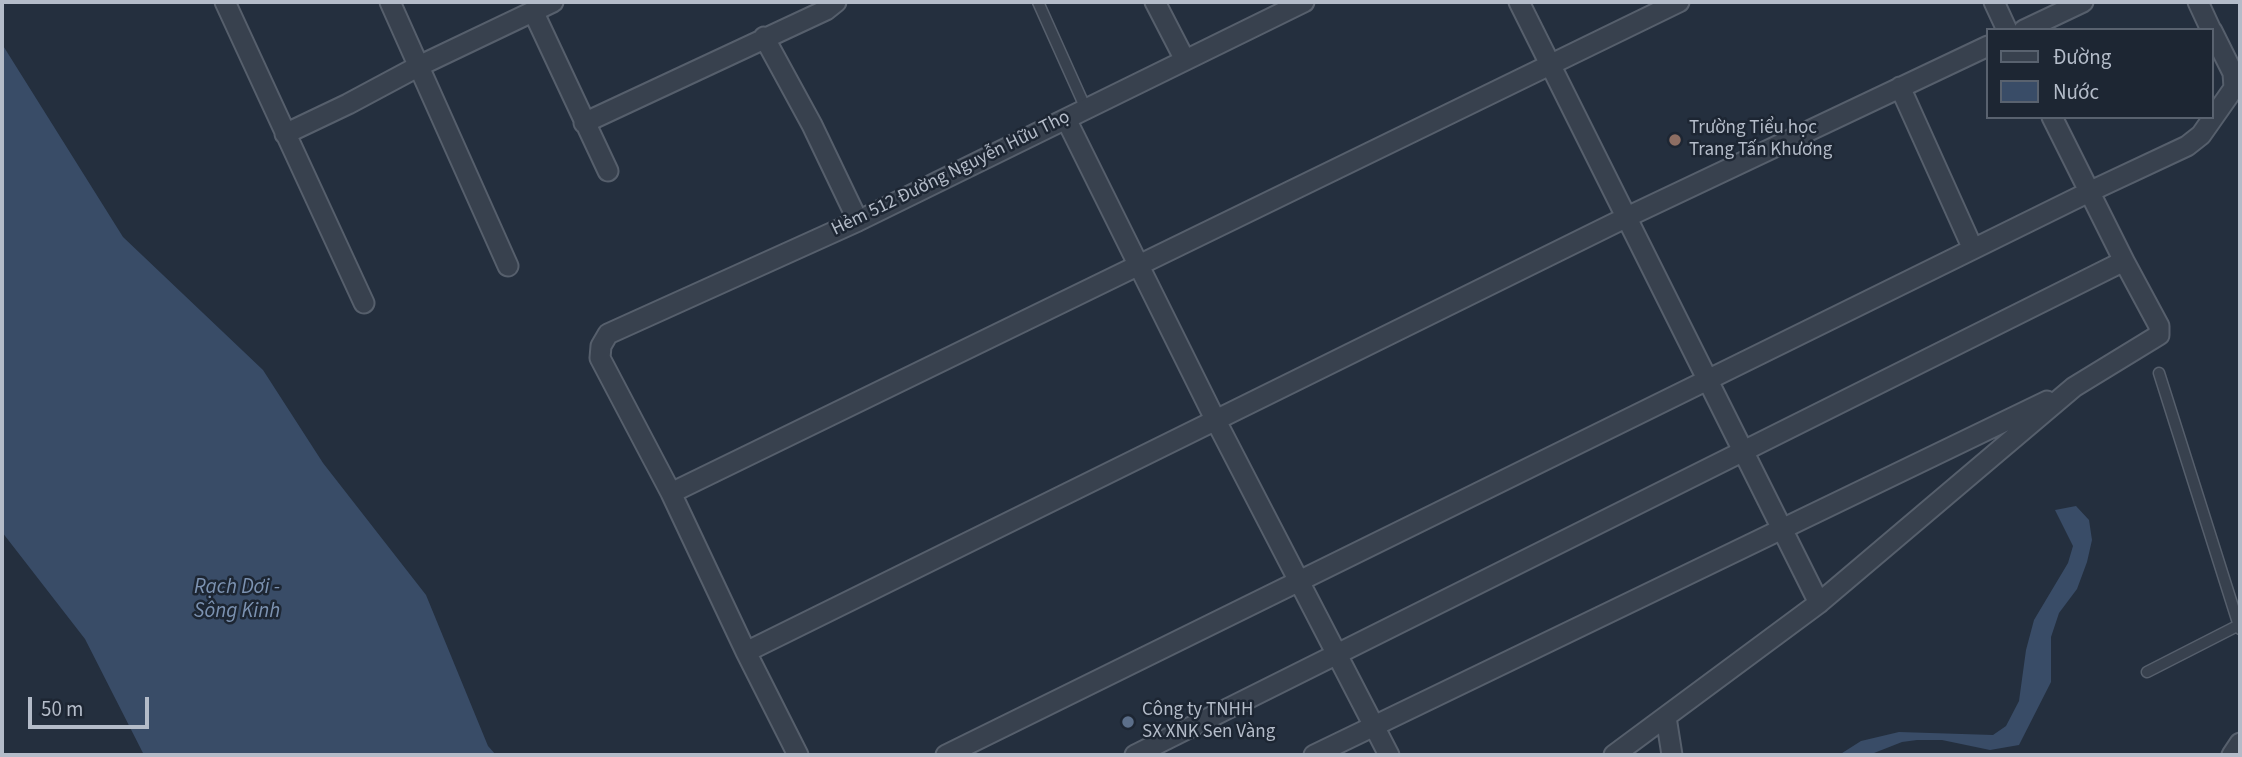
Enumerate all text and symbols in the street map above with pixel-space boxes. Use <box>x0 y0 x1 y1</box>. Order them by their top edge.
legend <box>1986 28 2214 119</box>
text: Đường <box>2053 42 2111 72</box>
text: Nước <box>2053 77 2099 107</box>
street label: Hẻm 512 Đường Nguyễn Hữu Thọ <box>828 106 1074 242</box>
place label: Trường Tiểu học Trang Tấn Khương <box>1689 118 1832 162</box>
marker: Trường Tiểu học Trang Tấn Khương <box>1667 132 1683 148</box>
water label: Rạch Dơi - Sông Kinh <box>194 575 280 625</box>
scale bar <box>32 684 152 728</box>
text: 50 m <box>41 694 83 724</box>
place label: Công ty TNHH SX XNK Sen Vàng <box>1142 700 1275 744</box>
marker: Công ty TNHH SX XNK Sen Vàng <box>1120 714 1136 730</box>

